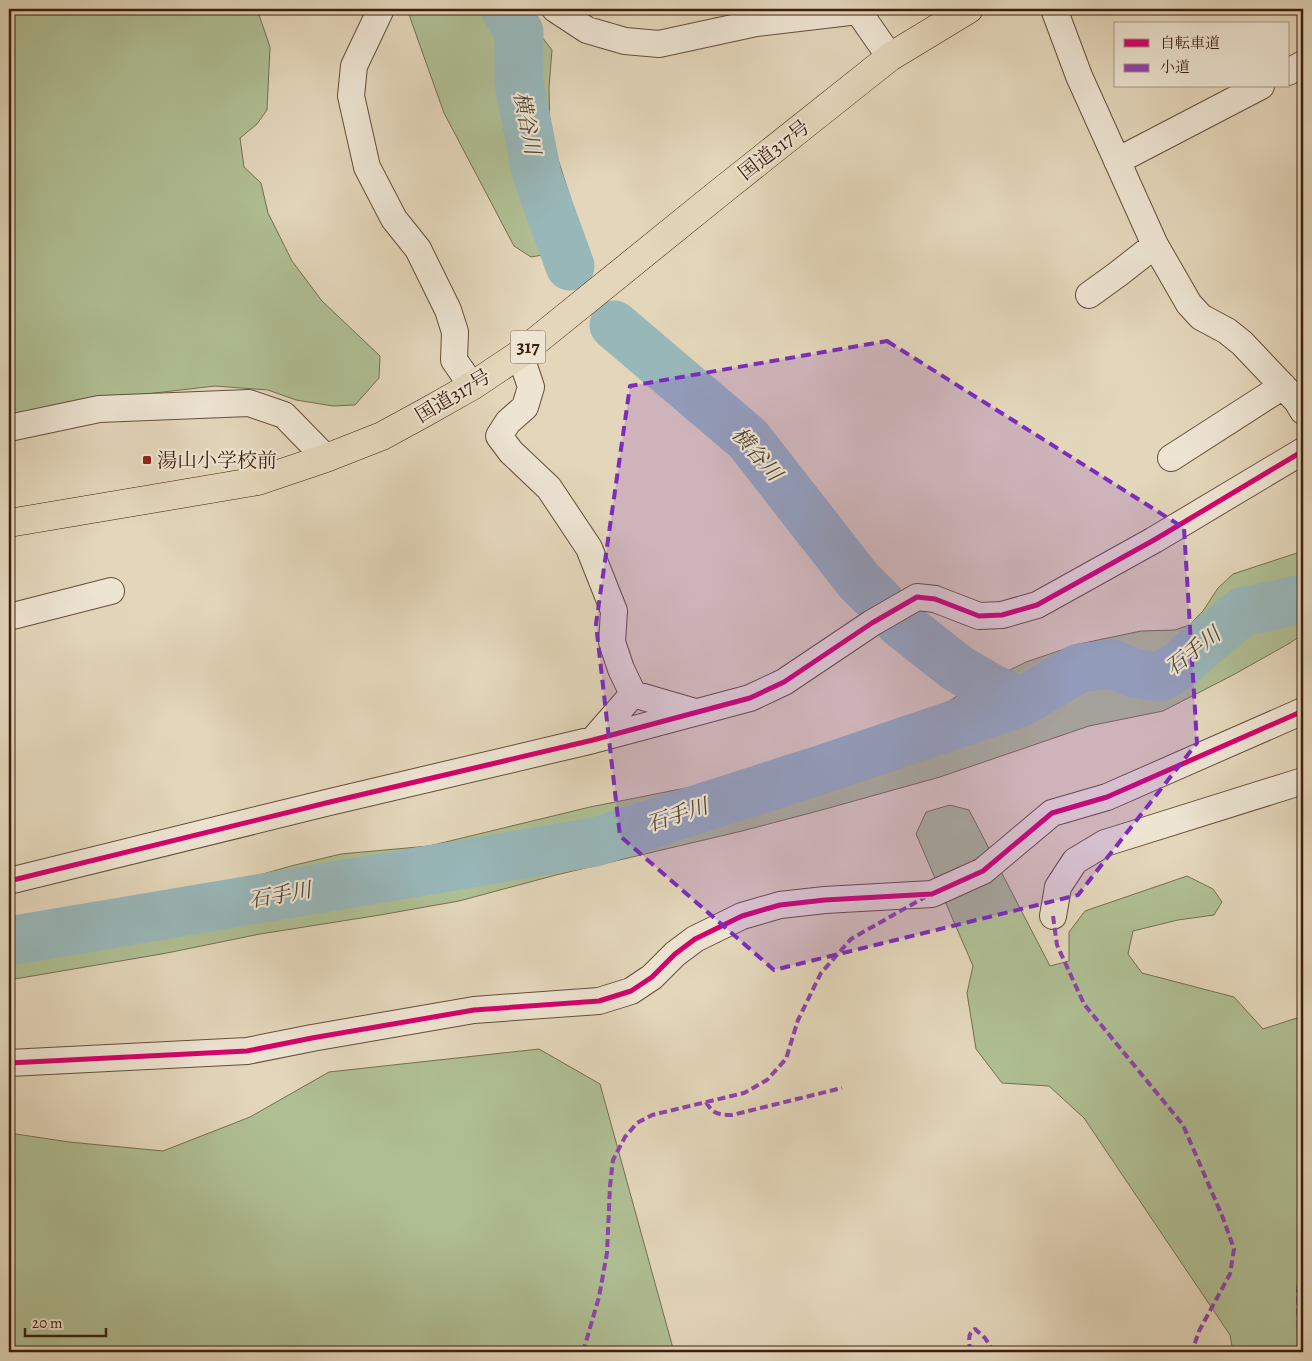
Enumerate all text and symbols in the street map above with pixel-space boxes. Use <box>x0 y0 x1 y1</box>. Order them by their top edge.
legend <box>1114 22 1290 88</box>
text: 自転車道 <box>1160 33 1220 53</box>
text: 小道 <box>1160 57 1190 77</box>
water label: 横谷川 <box>507 89 547 159</box>
street label: 国道317号 <box>733 114 815 186</box>
road number: 317 <box>510 331 546 364</box>
street label: 国道317号 <box>410 363 496 429</box>
water label: 横谷川 <box>726 421 790 488</box>
place label: 湯山小学校前 <box>157 447 277 474</box>
marker: 湯山小学校前 <box>141 454 153 466</box>
water label: 石手川 <box>1160 619 1228 681</box>
water label: 石手川 <box>643 791 713 838</box>
water label: 石手川 <box>247 875 315 914</box>
scale bar <box>25 1306 106 1338</box>
text: 20 m <box>32 1313 63 1333</box>

